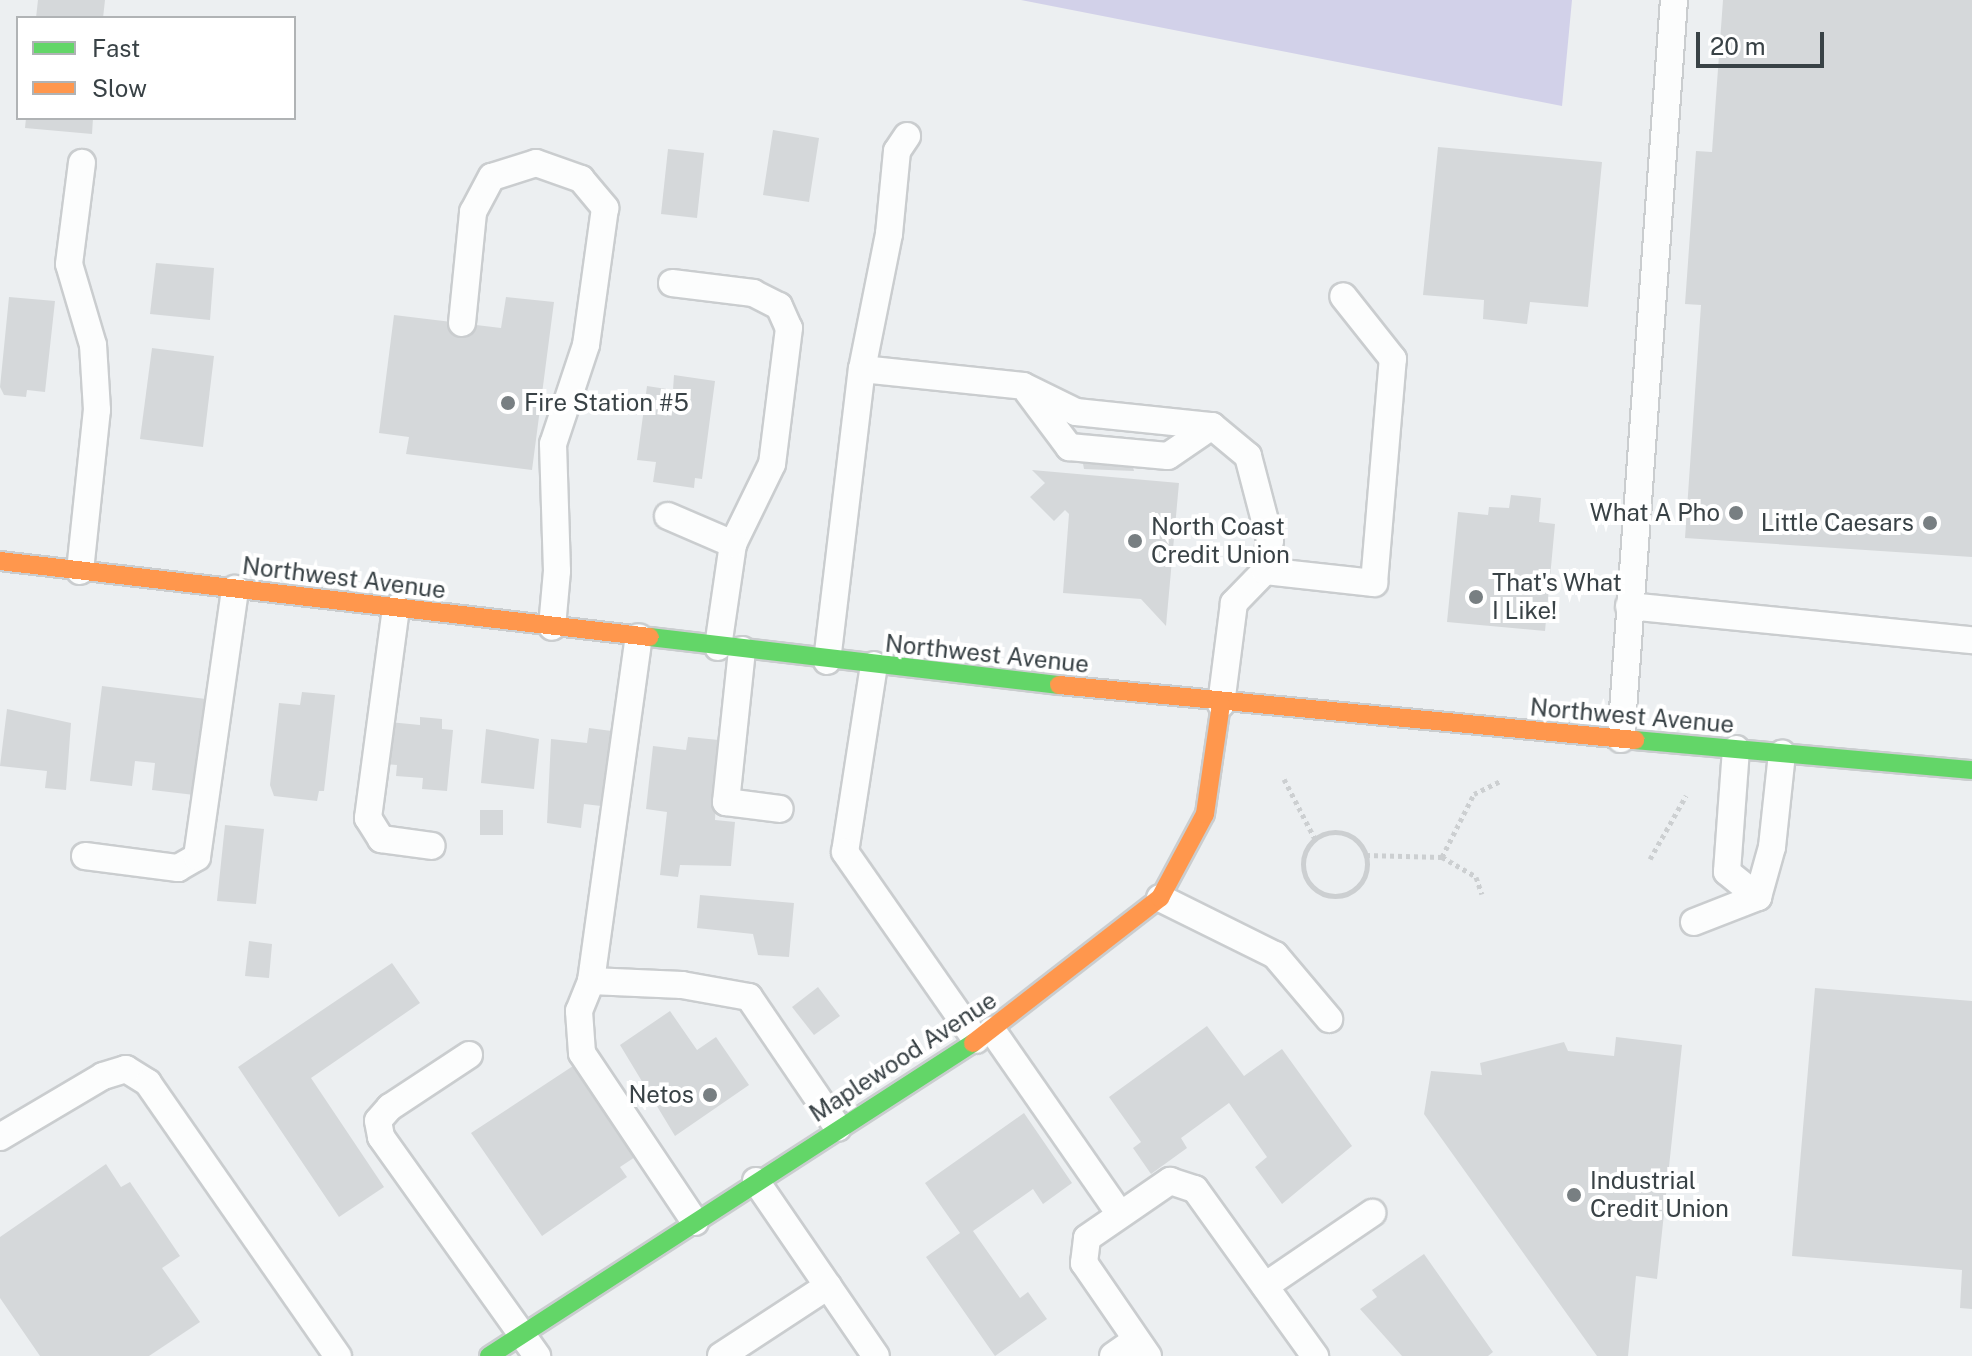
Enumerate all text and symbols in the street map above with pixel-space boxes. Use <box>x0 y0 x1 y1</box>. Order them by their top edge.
legend <box>16 16 296 120</box>
scale bar <box>1700 16 1828 66</box>
text: 20 m <box>1710 32 1766 60</box>
text: Fast <box>92 34 140 62</box>
text: Slow <box>92 74 147 102</box>
place label: Fire Station #5 <box>524 389 689 417</box>
marker: Fire Station #5 <box>499 394 517 412</box>
place label: What A Pho <box>1590 499 1720 527</box>
marker: What A Pho <box>1727 504 1745 522</box>
place label: Little Caesars <box>1761 509 1914 537</box>
place label: North Coast Credit Union <box>1151 513 1290 569</box>
marker: Little Caesars <box>1921 514 1939 532</box>
marker: North Coast Credit Union <box>1126 532 1144 550</box>
street label: Northwest Avenue <box>241 551 447 605</box>
place label: That's What I Like! <box>1492 569 1623 625</box>
marker: That's What I Like! <box>1467 588 1485 606</box>
street label: Northwest Avenue <box>884 629 1090 679</box>
street label: Northwest Avenue <box>1529 693 1735 739</box>
street label: Maplewood Avenue <box>804 986 1002 1128</box>
place label: Netos <box>628 1081 694 1109</box>
marker: Netos <box>701 1086 719 1104</box>
place label: Industrial Credit Union <box>1590 1167 1729 1223</box>
marker: Industrial Credit Union <box>1565 1186 1583 1204</box>

